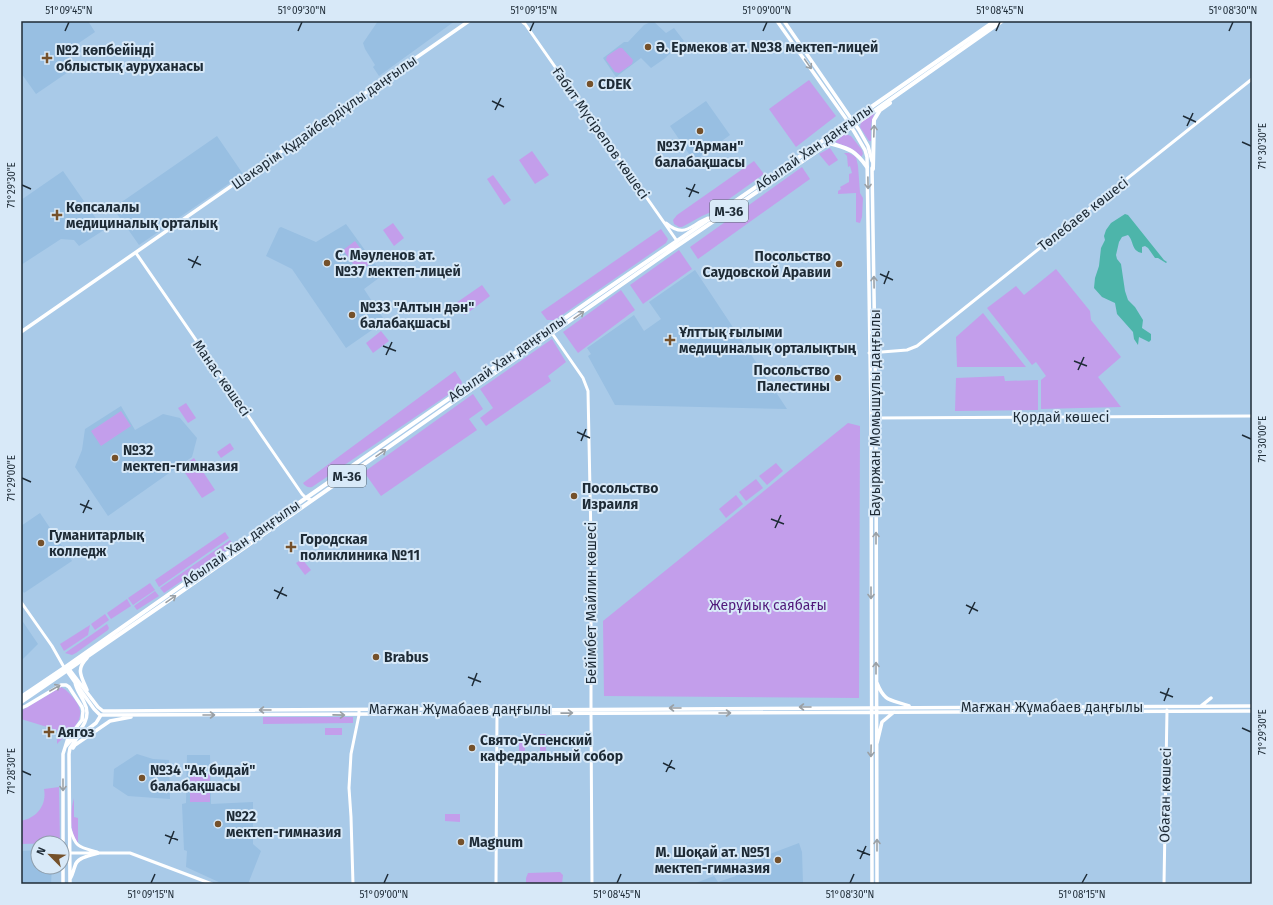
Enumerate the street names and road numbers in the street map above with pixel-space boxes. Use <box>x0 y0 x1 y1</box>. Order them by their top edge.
street label: Шәкәрім Құдайбердіұлы даңғылы <box>228 52 420 193</box>
street label: Ғабит Мүсірепов көшесі <box>549 64 653 202</box>
street label: Абылай Хан даңғылы <box>752 100 876 194</box>
street label: Төлебаев көшесі <box>1035 174 1132 255</box>
road number: M-36 <box>710 200 748 222</box>
street label: Бауыржан Момышұлы даңғылы <box>867 309 884 517</box>
street label: Абылай Хан даңғылы <box>445 311 569 405</box>
street label: Манас көшесі <box>189 337 254 420</box>
street label: Қордай көшесі <box>1013 409 1109 426</box>
road number: M-36 <box>328 465 366 487</box>
street label: Абылай Хан даңғылы <box>179 496 303 590</box>
street label: Бейімбет Майлин көшесі <box>583 521 600 685</box>
street label: Мағжан Жұмабаев даңғылы <box>961 699 1143 716</box>
street label: Мағжан Жұмабаев даңғылы <box>369 701 551 718</box>
street label: Обаған көшесі <box>1156 747 1175 843</box>

